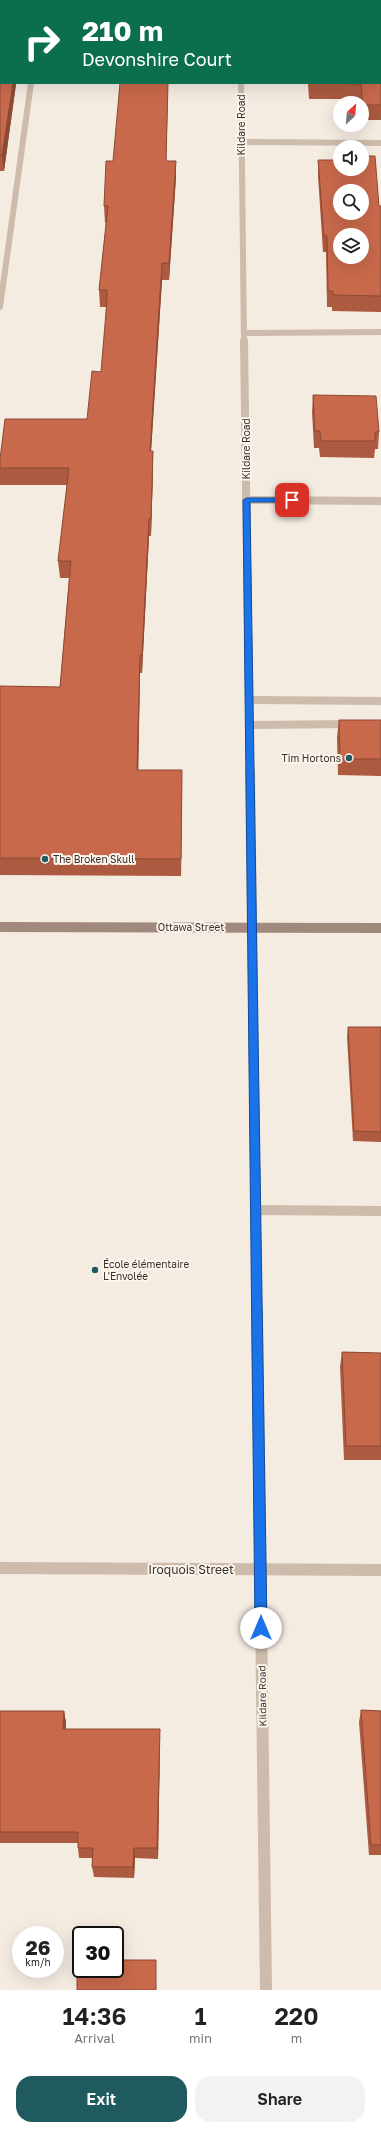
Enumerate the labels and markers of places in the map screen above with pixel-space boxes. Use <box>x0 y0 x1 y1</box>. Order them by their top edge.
pin <box>275 483 309 517</box>
place label: Tim Hortons <box>282 752 341 764</box>
marker: Tim Hortons <box>344 753 354 763</box>
place label: The Broken Skull <box>53 853 135 865</box>
marker: The Broken Skull <box>40 854 50 864</box>
place label: École élémentaire L'Envolée <box>103 1258 189 1282</box>
marker: École élémentaire L'Envolée <box>90 1265 100 1275</box>

